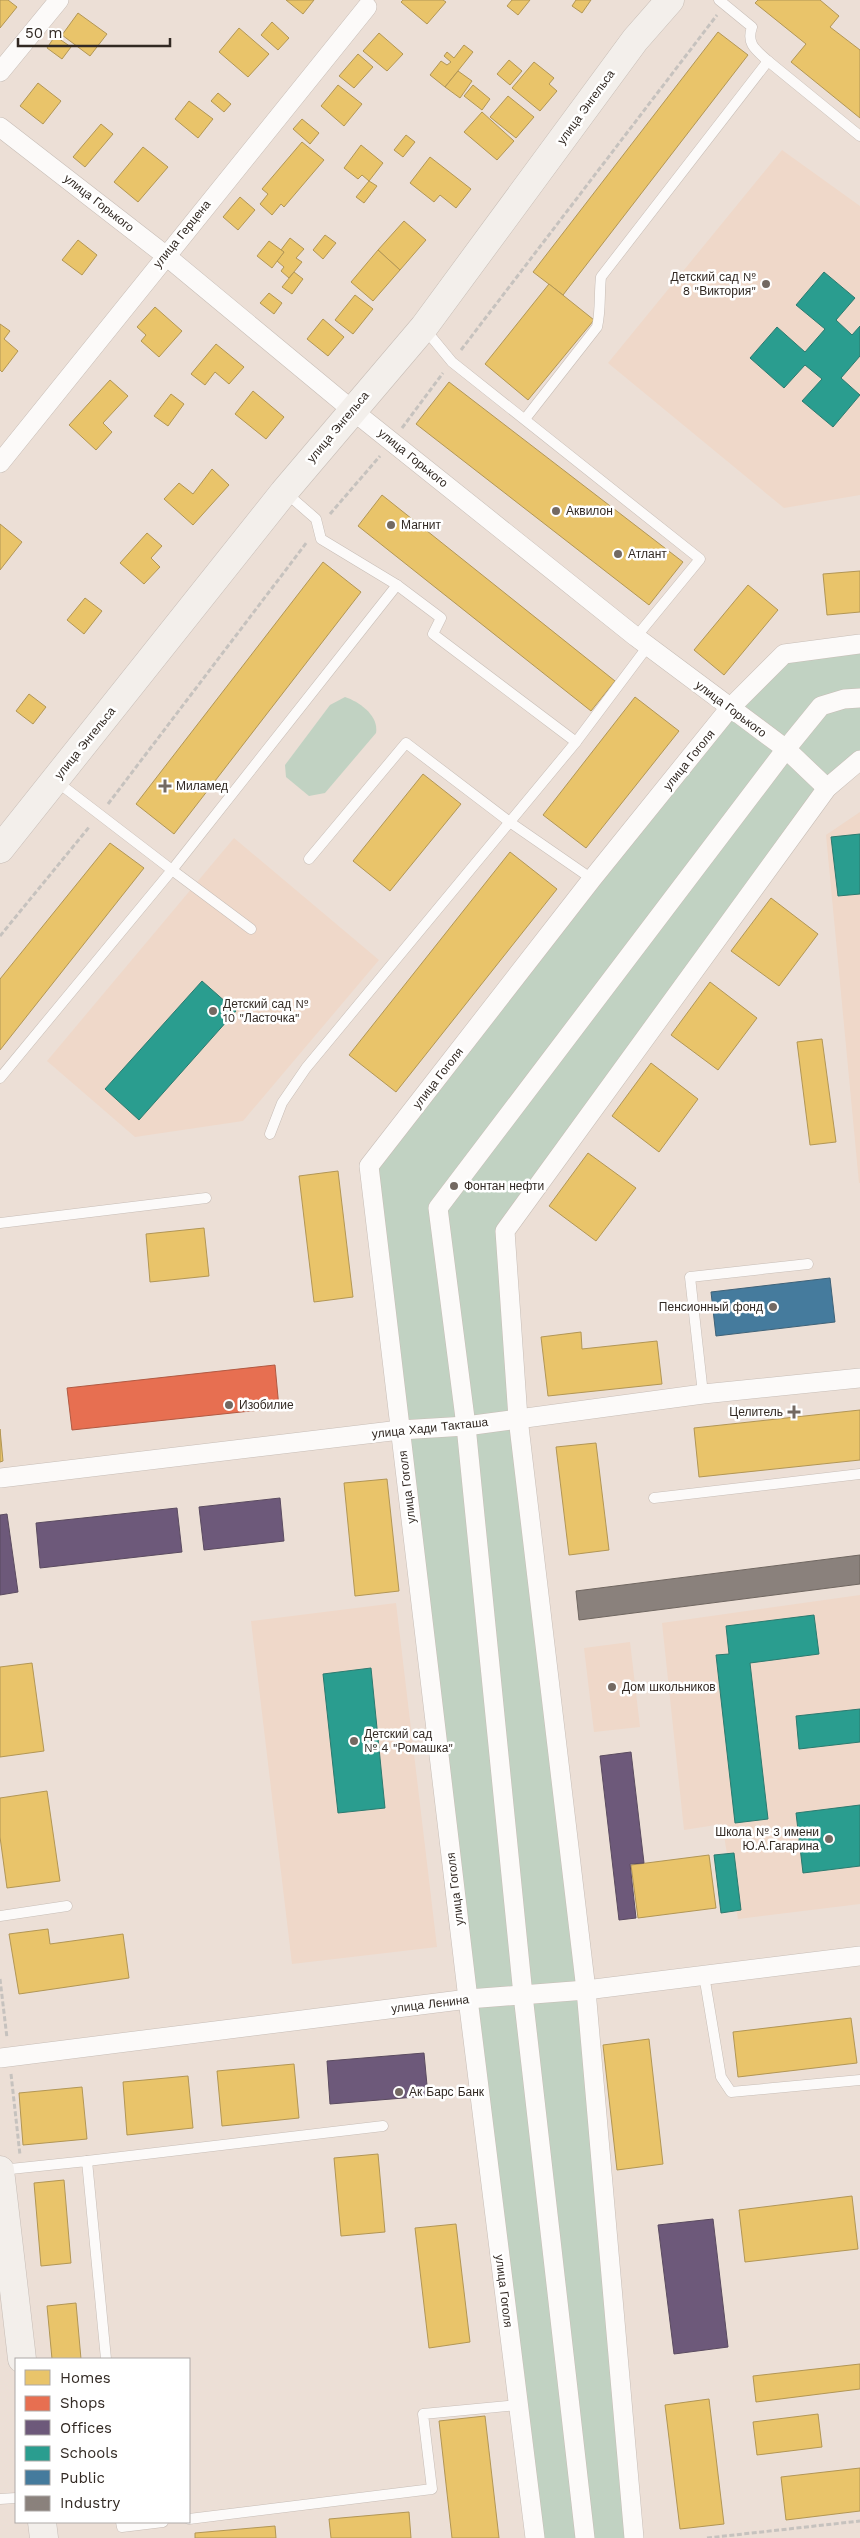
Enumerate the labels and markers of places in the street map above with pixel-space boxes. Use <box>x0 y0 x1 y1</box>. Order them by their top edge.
place label: Детский сад № 8 "Виктория" <box>671 270 756 298</box>
marker: Детский сад № 8 "Виктория" <box>760 278 772 290</box>
place label: Аквилон <box>566 504 613 518</box>
marker: Аквилон <box>550 505 562 517</box>
place label: Магнит <box>401 518 442 532</box>
marker: Магнит <box>385 519 397 531</box>
place label: Атлант <box>628 547 667 561</box>
marker: Атлант <box>612 548 624 560</box>
marker: Миламед <box>158 779 172 793</box>
place label: Миламед <box>176 779 228 793</box>
place label: Детский сад № 10 "Ласточка" <box>223 997 308 1025</box>
marker: Детский сад № 10 "Ласточка" <box>207 1005 219 1017</box>
place label: Фонтан нефти <box>464 1179 544 1193</box>
marker: Фонтан нефти <box>448 1180 460 1192</box>
place label: Пенсионный фонд <box>659 1300 763 1314</box>
marker: Пенсионный фонд <box>767 1301 779 1313</box>
place label: Изобилие <box>239 1398 294 1412</box>
marker: Изобилие <box>223 1399 235 1411</box>
place label: Целитель <box>729 1405 783 1419</box>
marker: Целитель <box>787 1405 801 1419</box>
place label: Дом школьников <box>622 1680 716 1694</box>
marker: Дом школьников <box>606 1681 618 1693</box>
place label: Детский сад № 4 "Ромашка" <box>364 1727 453 1755</box>
marker: Детский сад № 4 "Ромашка" <box>348 1735 360 1747</box>
place label: Школа № 3 имени Ю.А.Гагарина <box>715 1825 819 1853</box>
marker: Школа № 3 имени Ю.А.Гагарина <box>823 1833 835 1845</box>
place label: Ак Барс Банк <box>409 2085 485 2099</box>
marker: Ак Барс Банк <box>393 2086 405 2098</box>

